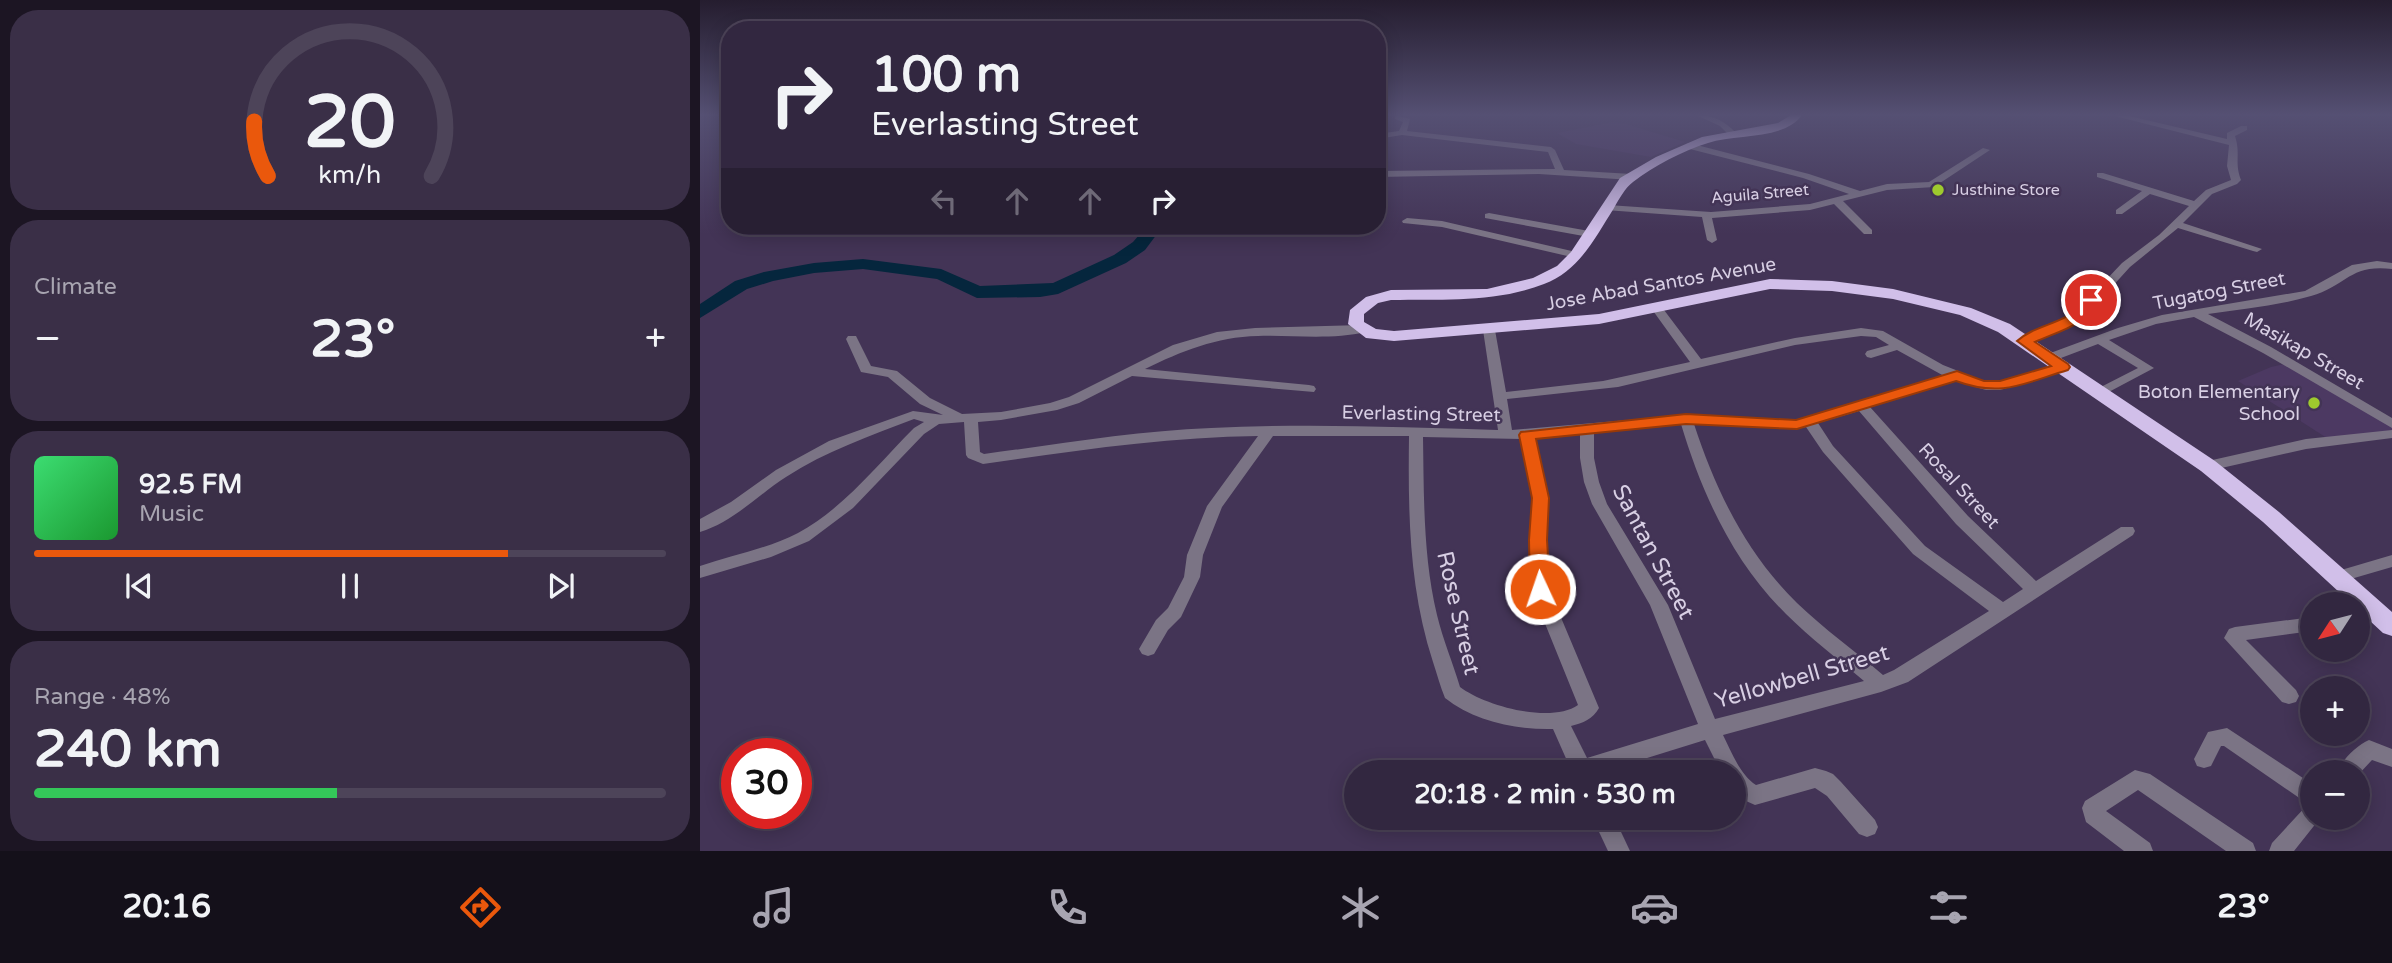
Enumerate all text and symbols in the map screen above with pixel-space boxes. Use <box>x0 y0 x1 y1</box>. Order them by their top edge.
text: 100 m <box>871 46 1021 105</box>
icon: right <box>756 49 847 140</box>
text: 20 <box>304 80 396 168</box>
text: Everlasting Street <box>871 106 1139 144</box>
text: km/h <box>319 160 381 190</box>
street label: Aguila Street <box>1710 180 1810 208</box>
place label: Justhine Store <box>1952 180 2060 200</box>
icon: left <box>925 182 963 220</box>
icon: ahead <box>998 182 1036 220</box>
icon: ahead <box>1071 182 1109 220</box>
icon: right <box>1144 182 1182 220</box>
marker: Justhine Store <box>1930 182 1946 198</box>
street label: Jose Abad Santos Avenue <box>1544 253 1778 315</box>
street label: Tugatog Street <box>2151 267 2287 315</box>
pin <box>2061 270 2121 330</box>
text: Climate <box>34 273 117 301</box>
icon: arrive <box>2072 281 2110 319</box>
text: 23° <box>310 308 395 371</box>
street label: Masikap Street <box>2240 308 2368 394</box>
text: − <box>34 316 61 362</box>
text: + <box>645 316 666 362</box>
place label: Boton Elementary School <box>2138 381 2300 425</box>
marker: Boton Elementary School <box>2306 395 2322 411</box>
street label: Everlasting Street <box>1341 402 1501 426</box>
street label: Rosal Street <box>1914 439 2004 533</box>
text: 92.5 FM <box>139 469 242 500</box>
street label: Santan Street <box>1606 480 1700 624</box>
text: Music <box>139 500 204 528</box>
street label: Rose Street <box>1430 548 1486 678</box>
position arrow <box>1503 552 1577 626</box>
icon: previous <box>120 567 158 605</box>
icon: pause <box>331 567 369 605</box>
icon: next <box>542 567 580 605</box>
north arrow <box>2300 592 2370 662</box>
map controls <box>2300 592 2370 830</box>
street label: Yellowbell Street <box>1712 639 1893 715</box>
button: + <box>2300 676 2370 746</box>
text: Range · 48% <box>34 683 170 711</box>
text: 240 km <box>34 718 222 781</box>
speed limit sign: 30 <box>721 738 812 829</box>
button: − <box>2300 760 2370 830</box>
text: 20:18 · 2 min · 530 m <box>1414 779 1676 810</box>
icon: directions <box>456 883 505 932</box>
icon: music <box>749 883 798 932</box>
icon: phone <box>1043 883 1092 932</box>
icon: climate <box>1336 883 1385 932</box>
icon: car <box>1630 883 1679 932</box>
icon: filters <box>1924 883 1973 932</box>
text: 20:16 <box>122 888 211 926</box>
text: 23° <box>2217 888 2270 926</box>

